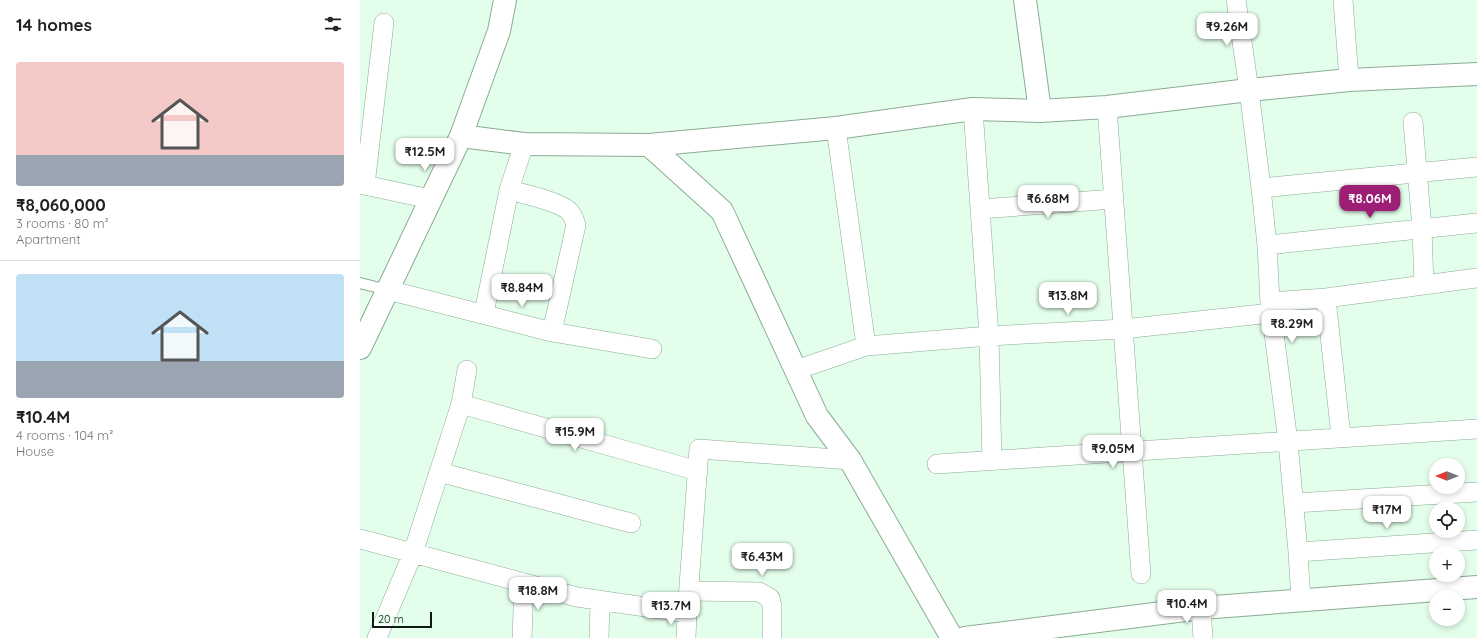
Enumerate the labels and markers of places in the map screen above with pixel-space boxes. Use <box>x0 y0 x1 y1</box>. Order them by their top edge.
pin: ₹9.26M <box>1194 13 1260 47</box>
pin: ₹12.5M <box>392 138 458 172</box>
pin: ₹6.68M <box>1015 185 1081 219</box>
pin: ₹8.06M <box>1337 185 1403 219</box>
pin: ₹8.84M <box>489 274 555 308</box>
pin: ₹13.8M <box>1035 282 1101 316</box>
pin: ₹8.29M <box>1259 310 1325 344</box>
pin: ₹15.9M <box>542 418 608 452</box>
pin: ₹9.05M <box>1080 435 1146 469</box>
pin: ₹17M <box>1363 496 1411 530</box>
pin: ₹6.43M <box>729 543 795 577</box>
pin: ₹18.8M <box>505 577 571 611</box>
pin: ₹10.4M <box>1154 590 1220 624</box>
pin: ₹13.7M <box>638 592 704 626</box>

